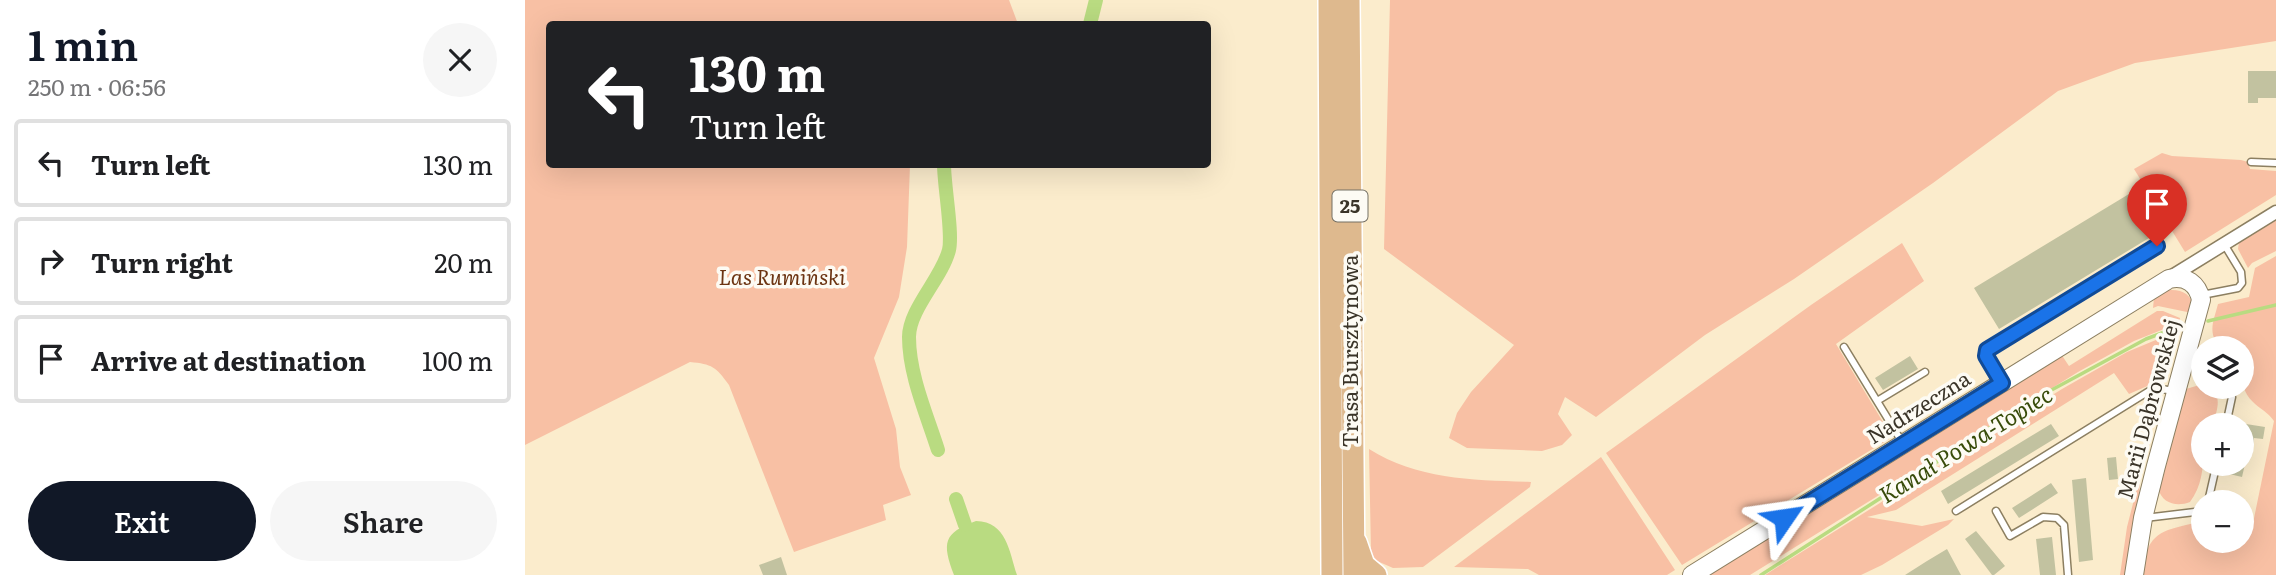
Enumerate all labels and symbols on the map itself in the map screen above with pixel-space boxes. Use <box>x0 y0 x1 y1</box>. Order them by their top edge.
pin <box>2127 174 2187 246</box>
road number: 25 <box>1333 190 1367 222</box>
street label: Trasa Bursztynowa <box>1333 254 1364 448</box>
park label: Las Rumiński <box>718 260 846 291</box>
street label: Marii Dąbrowskiej <box>2108 315 2186 502</box>
street label: Nadrzeczna <box>1860 361 1976 450</box>
water label: Kanał Powa-Topiec <box>1872 376 2058 510</box>
position arrow <box>1747 481 1821 555</box>

